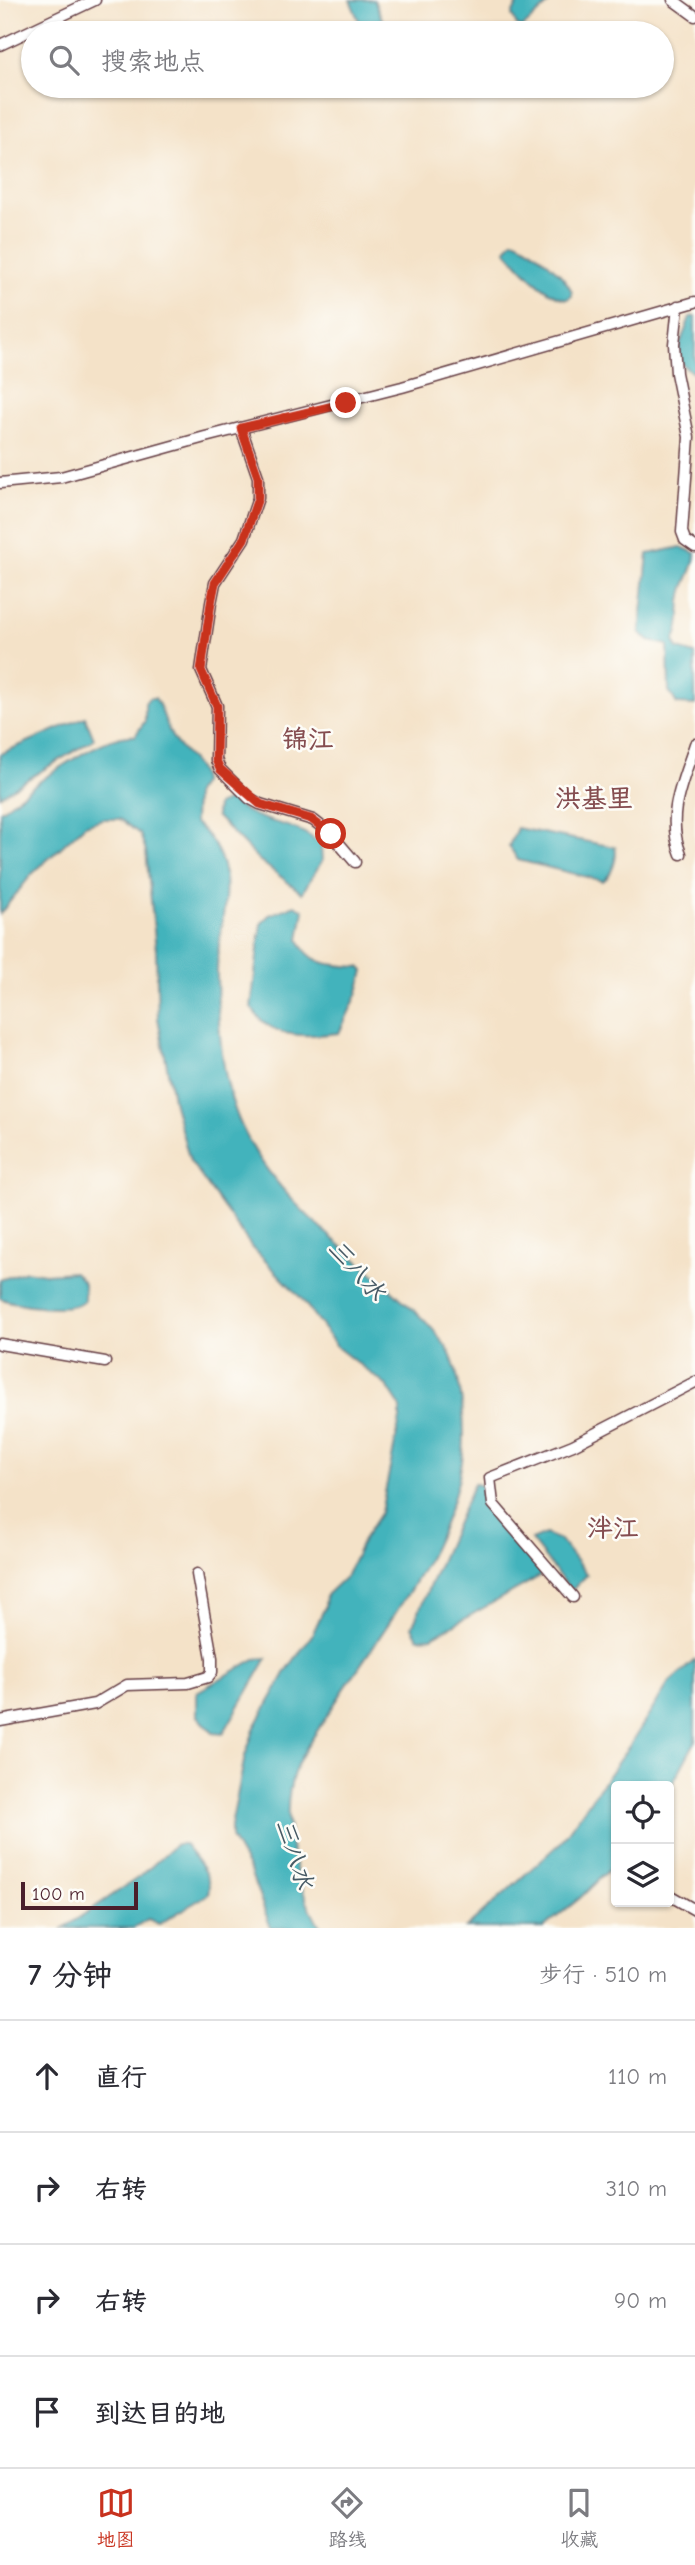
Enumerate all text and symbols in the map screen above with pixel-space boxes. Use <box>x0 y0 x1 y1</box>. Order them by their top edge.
search box <box>21 21 674 98</box>
icon: search <box>45 41 83 79</box>
text: 搜索地点 <box>101 47 205 77</box>
route end <box>330 387 361 418</box>
district label: 锦江 <box>282 725 334 755</box>
district label: 洪基里 <box>555 784 633 814</box>
route start <box>315 818 346 849</box>
water label: 三八水 <box>323 1234 392 1307</box>
district label: 泮江 <box>587 1514 639 1544</box>
map controls <box>611 1781 674 1907</box>
button: locate <box>611 1781 674 1844</box>
water label: 三八水 <box>271 1815 320 1894</box>
button: layers <box>611 1844 674 1907</box>
scale bar <box>21 1879 138 1911</box>
text: 100 m <box>32 1883 85 1905</box>
text: 7 分钟 <box>28 1958 112 1993</box>
text: 步行 · 510 m <box>539 1961 667 1988</box>
icon: ahead <box>28 2057 66 2095</box>
text: 直行 <box>95 2063 147 2093</box>
text: 110 m <box>608 2063 667 2090</box>
icon: right <box>28 2169 66 2207</box>
text: 右转 <box>95 2175 147 2205</box>
text: 310 m <box>606 2175 667 2202</box>
icon: right <box>28 2281 66 2319</box>
text: 右转 <box>95 2287 147 2317</box>
text: 90 m <box>614 2287 667 2314</box>
icon: arrive <box>28 2393 66 2431</box>
text: 到达目的地 <box>95 2399 225 2429</box>
tab: 地图 <box>97 2484 135 2551</box>
tab: 路线 <box>328 2484 366 2551</box>
tab: 收藏 <box>560 2484 598 2551</box>

